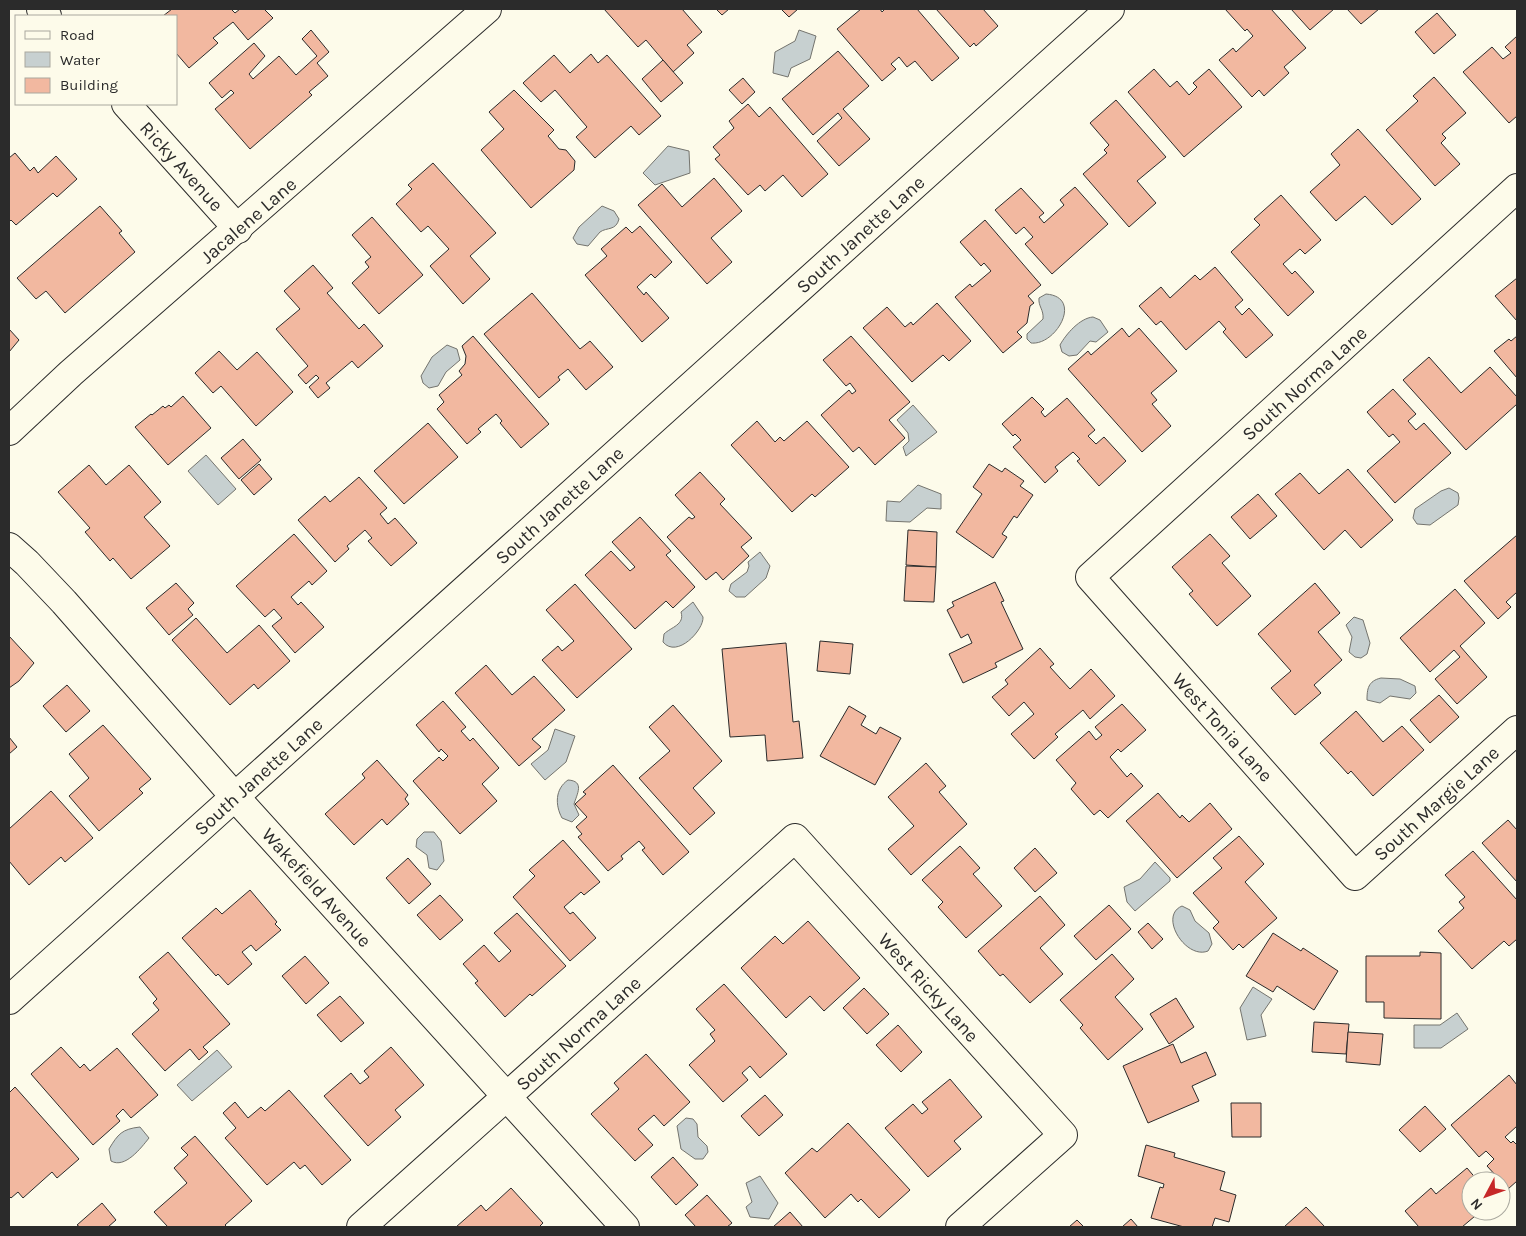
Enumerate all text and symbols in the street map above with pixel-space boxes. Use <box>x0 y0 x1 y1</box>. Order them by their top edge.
legend <box>15 15 178 105</box>
text: Road <box>60 26 95 44</box>
text: Water <box>60 51 101 69</box>
text: Building <box>60 76 118 94</box>
street label: Ricky Avenue <box>135 117 227 216</box>
street label: South Janette Lane <box>792 171 929 298</box>
street label: Jacalene Lane <box>196 173 301 268</box>
street label: South Norma Lane <box>1238 322 1372 445</box>
street label: South Janette Lane <box>491 442 628 569</box>
street label: West Tonia Lane <box>1168 669 1277 787</box>
street label: South Janette Lane <box>190 713 327 840</box>
street label: South Margie Lane <box>1370 742 1504 866</box>
street label: Wakefield Avenue <box>257 824 376 952</box>
street label: West Ricky Lane <box>874 929 983 1047</box>
street label: South Norma Lane <box>512 972 646 1095</box>
north arrow <box>1461 1171 1511 1221</box>
text: N <box>1467 1195 1486 1214</box>

